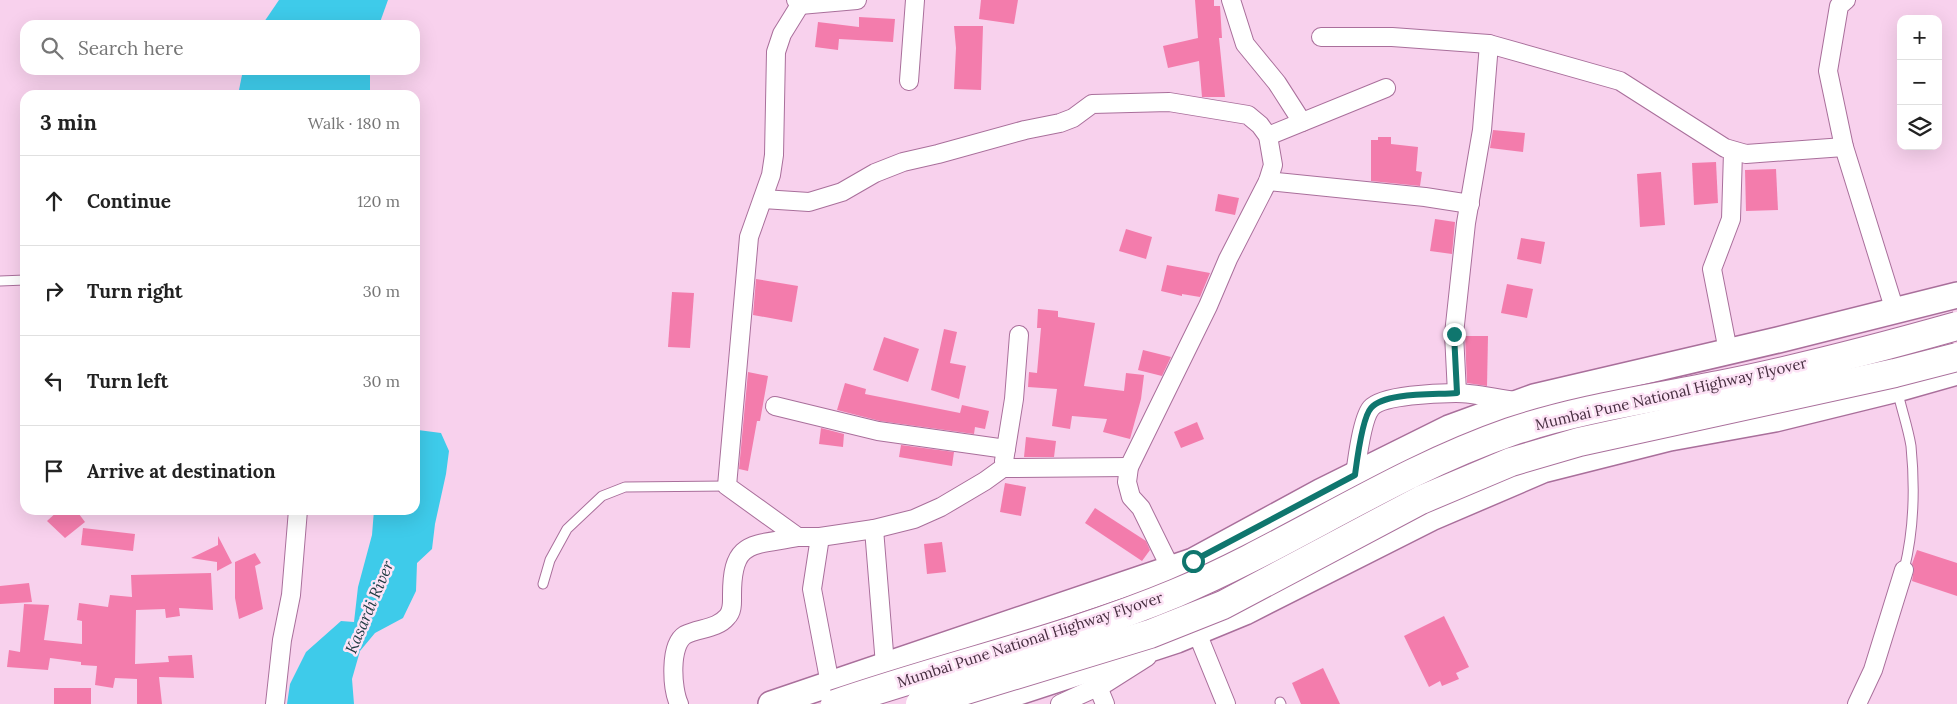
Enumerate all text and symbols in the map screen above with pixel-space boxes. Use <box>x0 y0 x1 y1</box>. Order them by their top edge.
map controls <box>1897 15 1942 150</box>
button: + <box>1897 15 1942 60</box>
search box <box>20 20 420 75</box>
icon: search <box>38 34 66 62</box>
text: Search here <box>78 36 184 60</box>
button: − <box>1897 60 1942 105</box>
button: layers <box>1897 105 1942 150</box>
text: 3 min <box>40 109 97 136</box>
text: Walk · 180 m <box>308 113 400 133</box>
icon: ahead <box>40 187 68 215</box>
text: Continue <box>87 189 171 213</box>
text: 120 m <box>357 191 400 211</box>
icon: right <box>40 277 68 305</box>
text: Turn right <box>87 279 183 303</box>
text: 30 m <box>363 281 400 301</box>
route end <box>1443 323 1466 346</box>
street label: Mumbai Pune National Highway Flyover <box>1533 353 1809 434</box>
icon: left <box>40 367 68 395</box>
text: Turn left <box>87 369 168 393</box>
text: 30 m <box>363 371 400 391</box>
icon: arrive <box>40 457 68 485</box>
text: Arrive at destination <box>87 459 276 483</box>
route start <box>1182 550 1205 573</box>
water label: Kasardi River <box>340 557 398 656</box>
street label: Mumbai Pune National Highway Flyover <box>895 587 1166 692</box>

